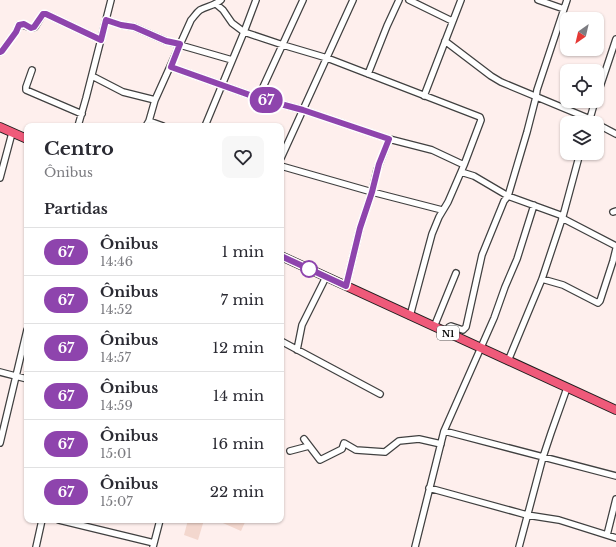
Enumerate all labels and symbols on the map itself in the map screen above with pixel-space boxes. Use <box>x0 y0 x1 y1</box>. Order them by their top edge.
north arrow <box>560 12 604 56</box>
line badge: 67 <box>248 87 284 113</box>
unlabelled marker <box>300 260 318 278</box>
road number: N1 <box>437 326 459 340</box>

